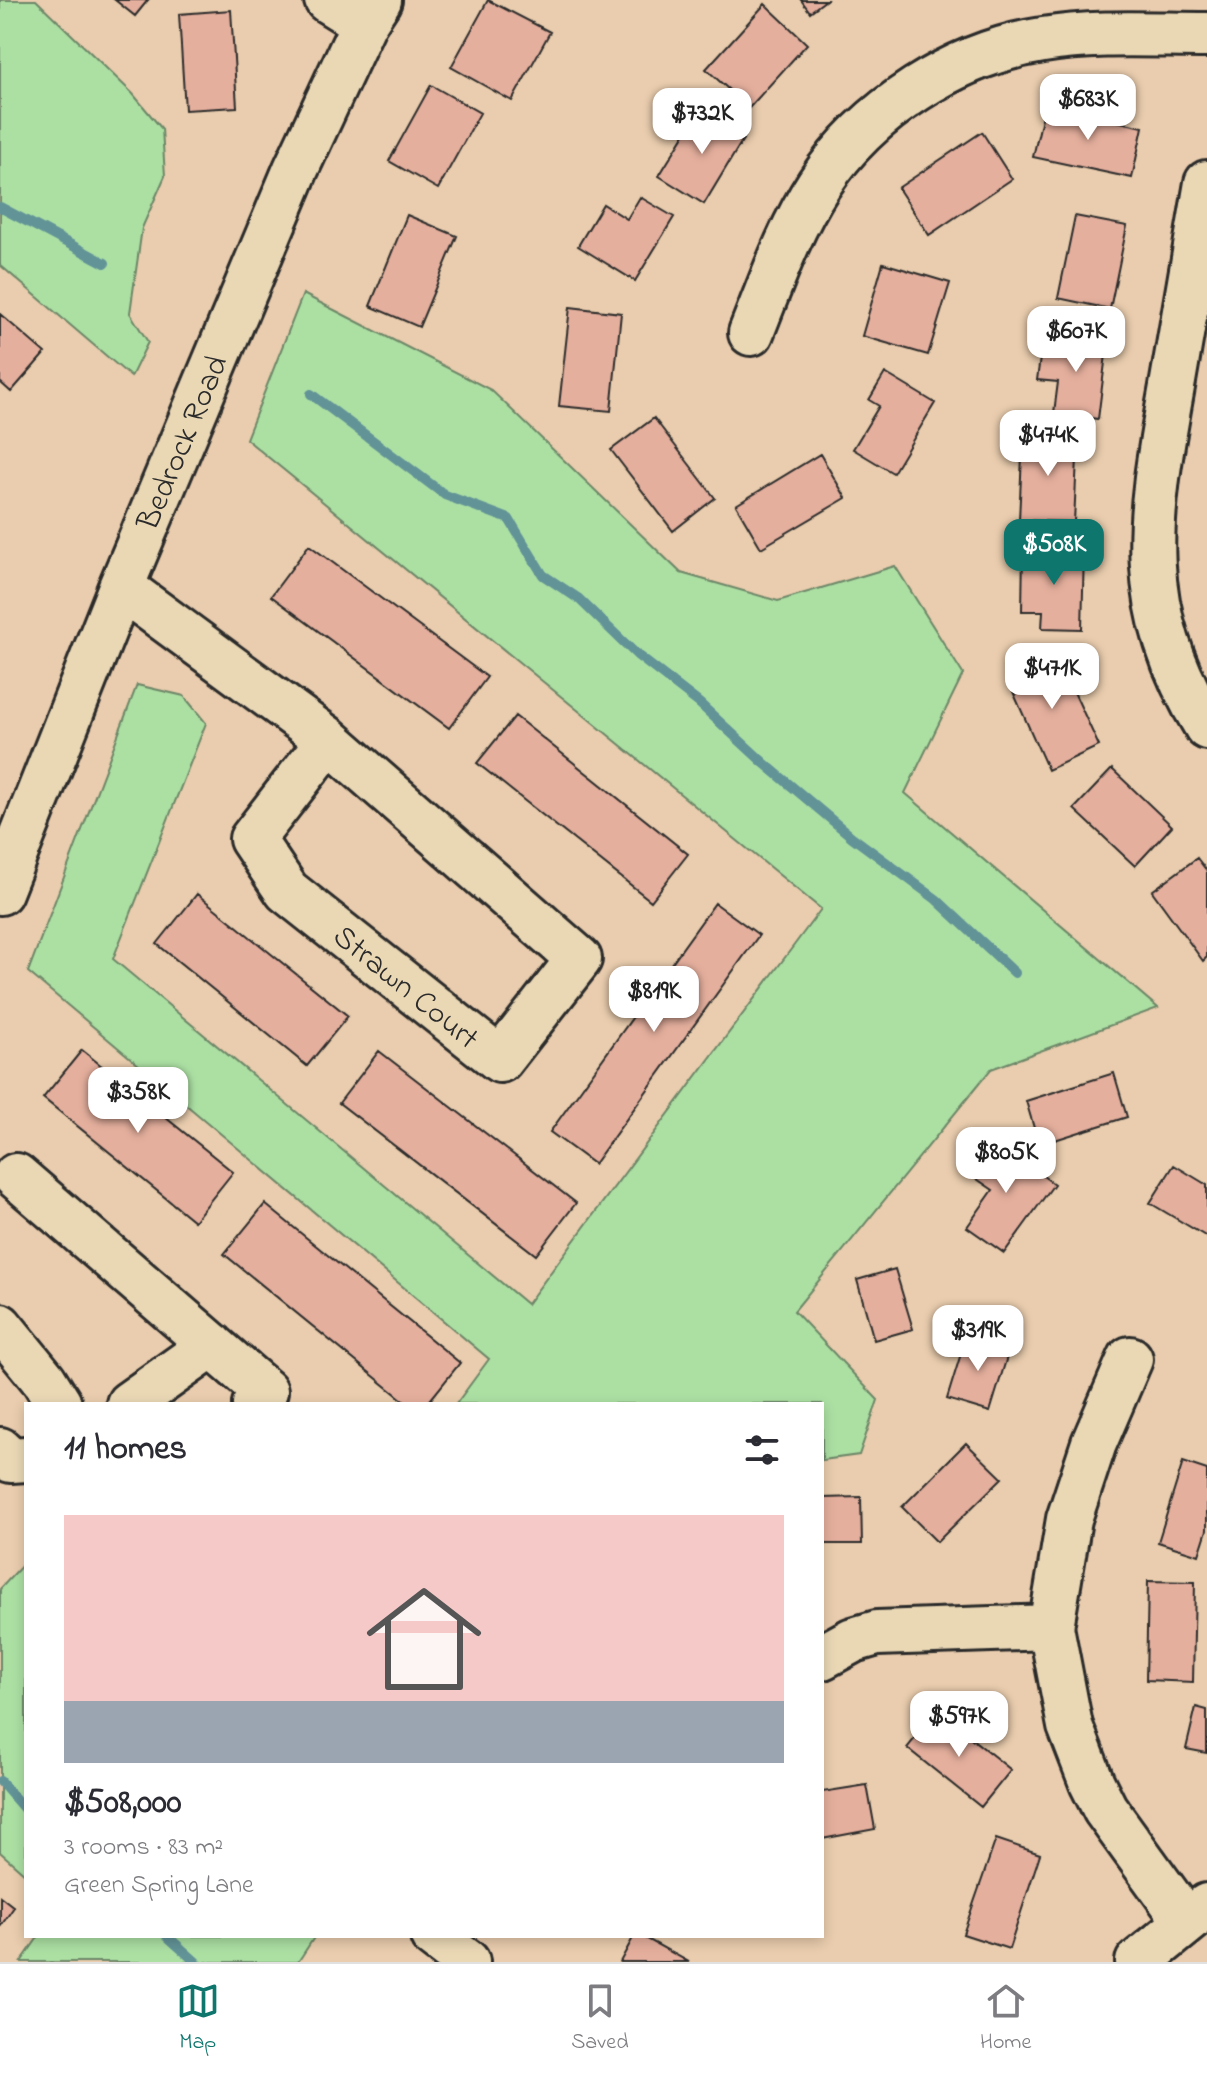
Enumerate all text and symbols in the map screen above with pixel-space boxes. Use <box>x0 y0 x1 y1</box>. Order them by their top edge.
pin: $683K <box>1032 74 1144 142</box>
text: $683K <box>1058 81 1118 119</box>
pin: $732K <box>646 88 758 156</box>
text: $732K <box>671 95 733 133</box>
pin: $607K <box>1020 306 1132 374</box>
text: $607K <box>1045 313 1107 351</box>
street label: Bedrock Road <box>126 348 242 539</box>
pin: $474K <box>992 410 1104 478</box>
text: $474K <box>1018 417 1078 455</box>
pin: $508K <box>998 519 1110 587</box>
text: $508K <box>1022 526 1086 564</box>
pin: $471K <box>996 643 1108 711</box>
text: $471K <box>1023 650 1081 688</box>
street label: Strawn Court <box>321 915 488 1063</box>
pin: $819K <box>598 966 710 1034</box>
text: $819K <box>627 973 681 1011</box>
pin: $358K <box>82 1067 194 1135</box>
text: $358K <box>106 1074 170 1112</box>
pin: $805K <box>950 1127 1062 1195</box>
text: $805K <box>974 1134 1038 1172</box>
pin: $319K <box>922 1305 1034 1373</box>
text: $319K <box>950 1312 1006 1350</box>
text: 11 homes <box>64 1425 187 1475</box>
icon: filters <box>740 1428 784 1472</box>
icon: home <box>352 1567 496 1711</box>
pin: $597K <box>903 1691 1015 1759</box>
text: $597K <box>928 1698 990 1736</box>
text: $508,000 <box>64 1779 181 1829</box>
text: 3 rooms · 83 m² <box>64 1829 223 1867</box>
text: Green Spring Lane <box>64 1867 254 1905</box>
tab: Map <box>176 1979 220 2059</box>
tab: Saved <box>571 1979 629 2059</box>
tab: Home <box>980 1979 1031 2059</box>

